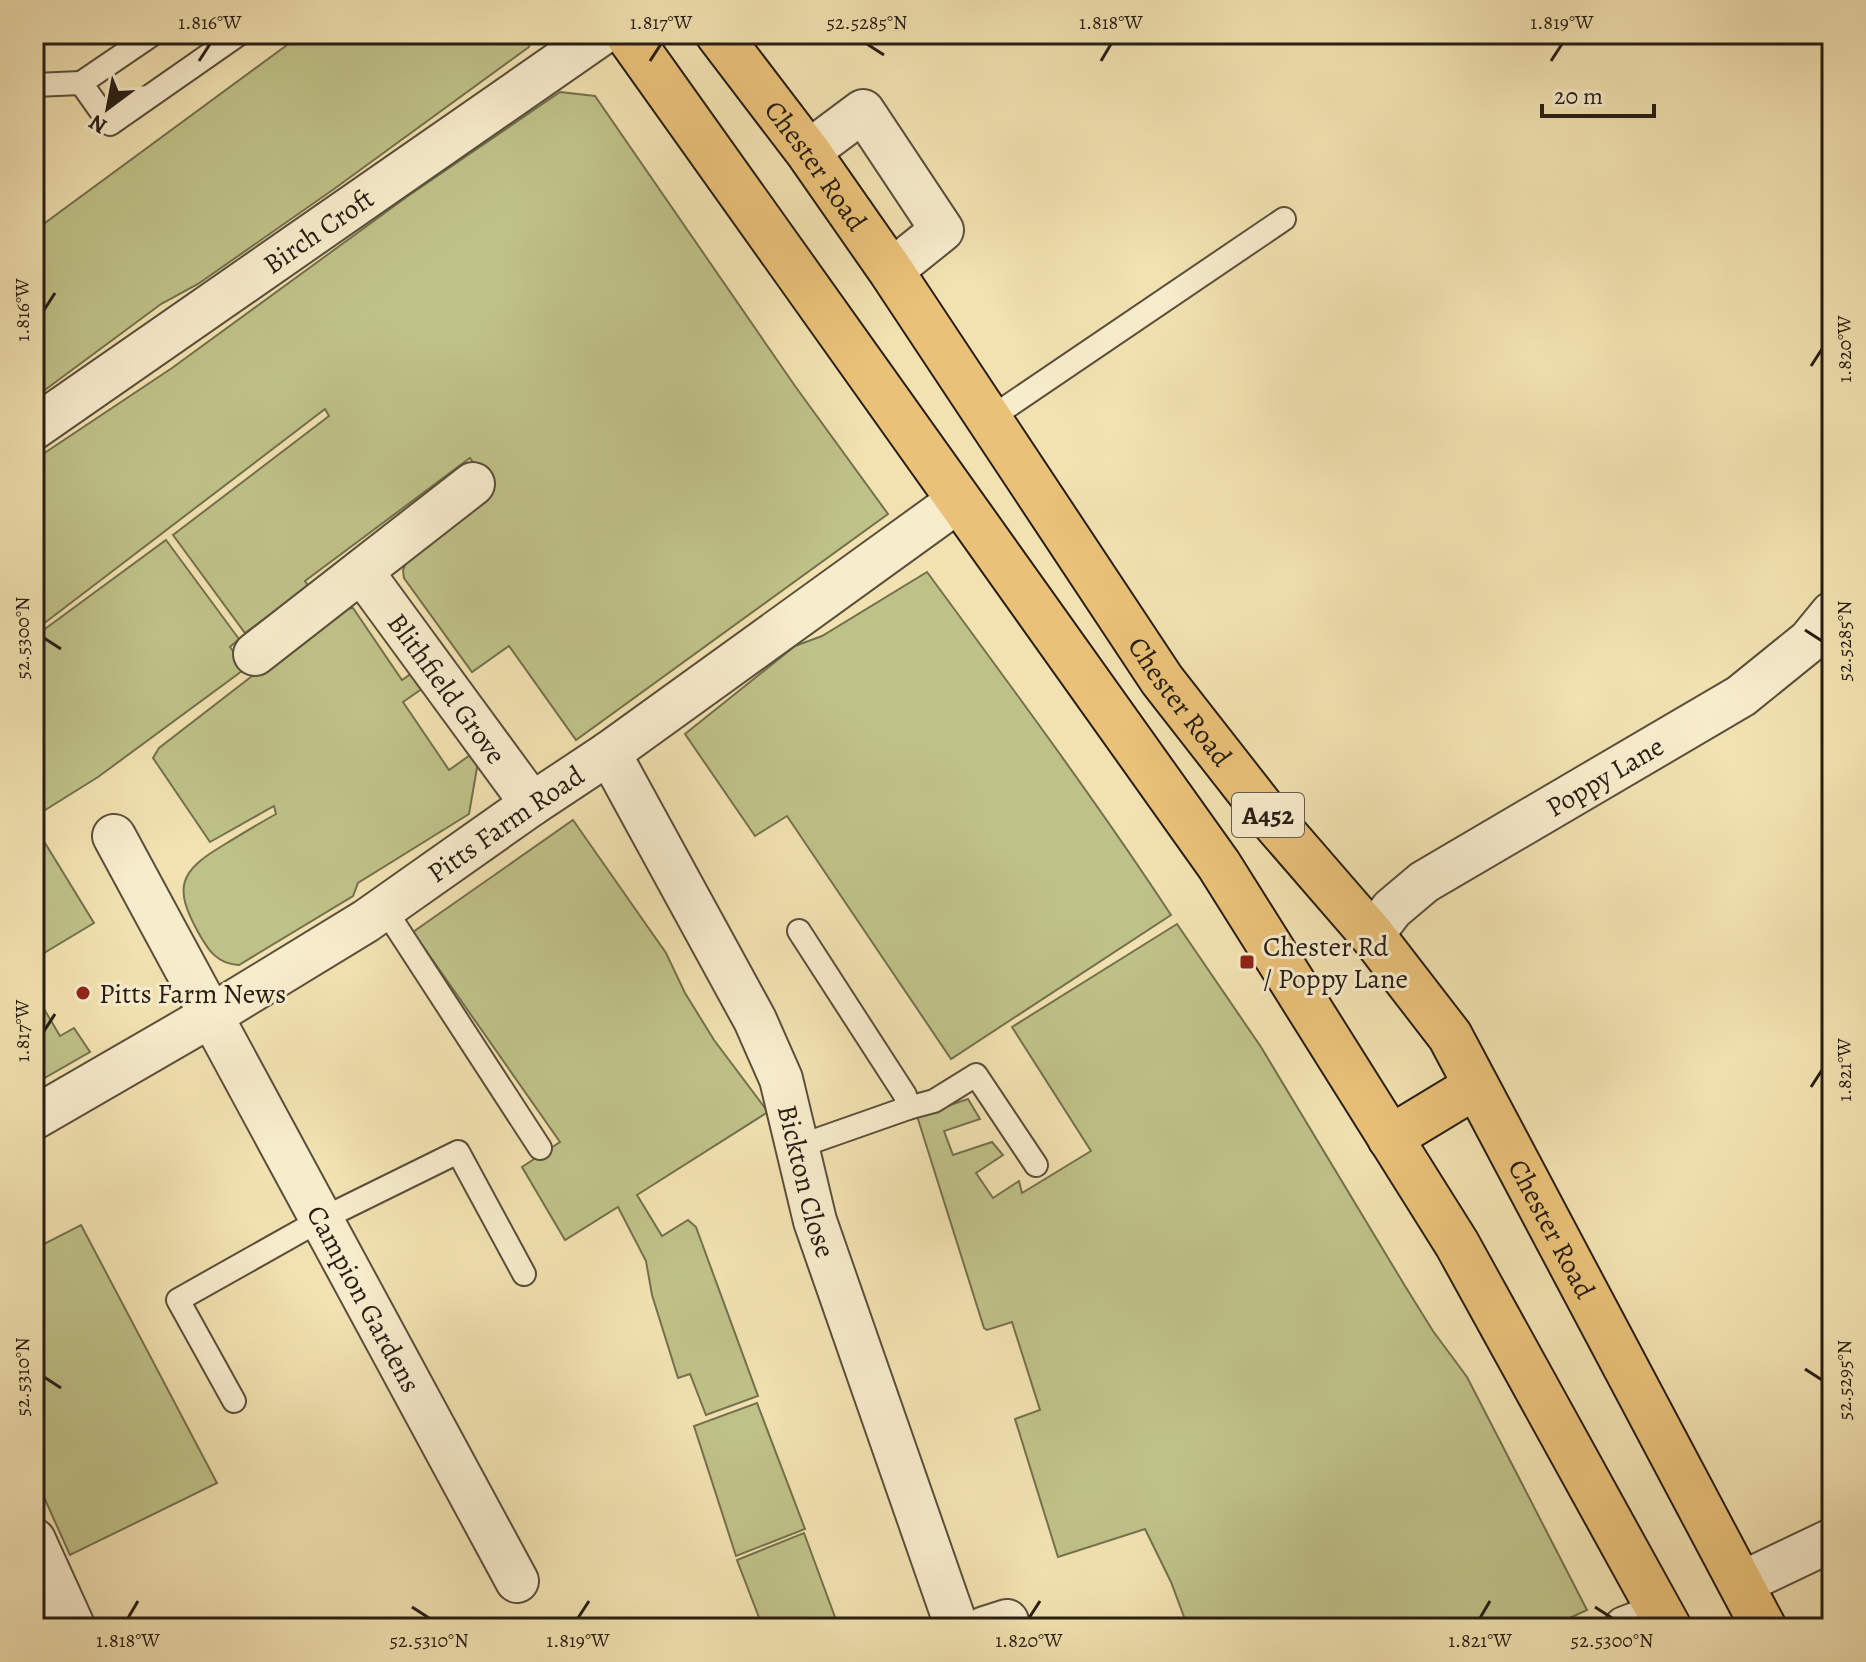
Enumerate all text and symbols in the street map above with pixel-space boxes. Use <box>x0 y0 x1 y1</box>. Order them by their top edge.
text: 1.816°W <box>178 9 242 36</box>
text: 1.817°W <box>630 9 693 36</box>
text: 52.5285°N <box>826 9 908 36</box>
text: 1.818°W <box>1079 9 1143 36</box>
text: 1.819°W <box>1530 9 1594 36</box>
north arrow <box>68 68 148 148</box>
scale bar <box>1542 68 1654 118</box>
text: 20 m <box>1554 80 1603 112</box>
street label: Chester Road <box>755 93 876 240</box>
text: N <box>83 107 113 141</box>
street label: Birch Croft <box>256 180 382 283</box>
text: 1.816°W <box>9 278 36 342</box>
text: 1.820°W <box>1831 315 1858 383</box>
text: 52.5300°N <box>9 597 36 679</box>
text: 52.5285°N <box>1831 600 1858 682</box>
street label: Blithfield Grove <box>378 605 514 772</box>
street label: Chester Road <box>1119 630 1241 775</box>
street label: Poppy Lane <box>1539 728 1671 826</box>
street label: Pitts Farm Road <box>420 756 592 892</box>
road number: A452 <box>1232 793 1304 837</box>
place label: Chester Rd / Poppy Lane <box>1263 928 1408 998</box>
marker: Chester Rd / Poppy Lane <box>1238 953 1256 971</box>
place label: Pitts Farm News <box>99 975 286 1013</box>
marker: Pitts Farm News <box>74 984 92 1002</box>
text: 1.817°W <box>9 999 36 1062</box>
text: 1.821°W <box>1831 1038 1858 1102</box>
street label: Bickton Close <box>768 1101 844 1263</box>
street label: Chester Road <box>1499 1153 1604 1306</box>
street label: Campion Gardens <box>297 1199 429 1399</box>
text: 52.5310°N <box>9 1337 36 1417</box>
text: 52.5295°N <box>1831 1340 1858 1420</box>
text: 1.818°W <box>96 1627 160 1654</box>
text: 52.5310°N <box>389 1627 469 1654</box>
text: 1.819°W <box>546 1627 610 1654</box>
text: 1.820°W <box>995 1627 1063 1654</box>
text: 1.821°W <box>1448 1627 1512 1654</box>
text: 52.5300°N <box>1571 1627 1653 1654</box>

